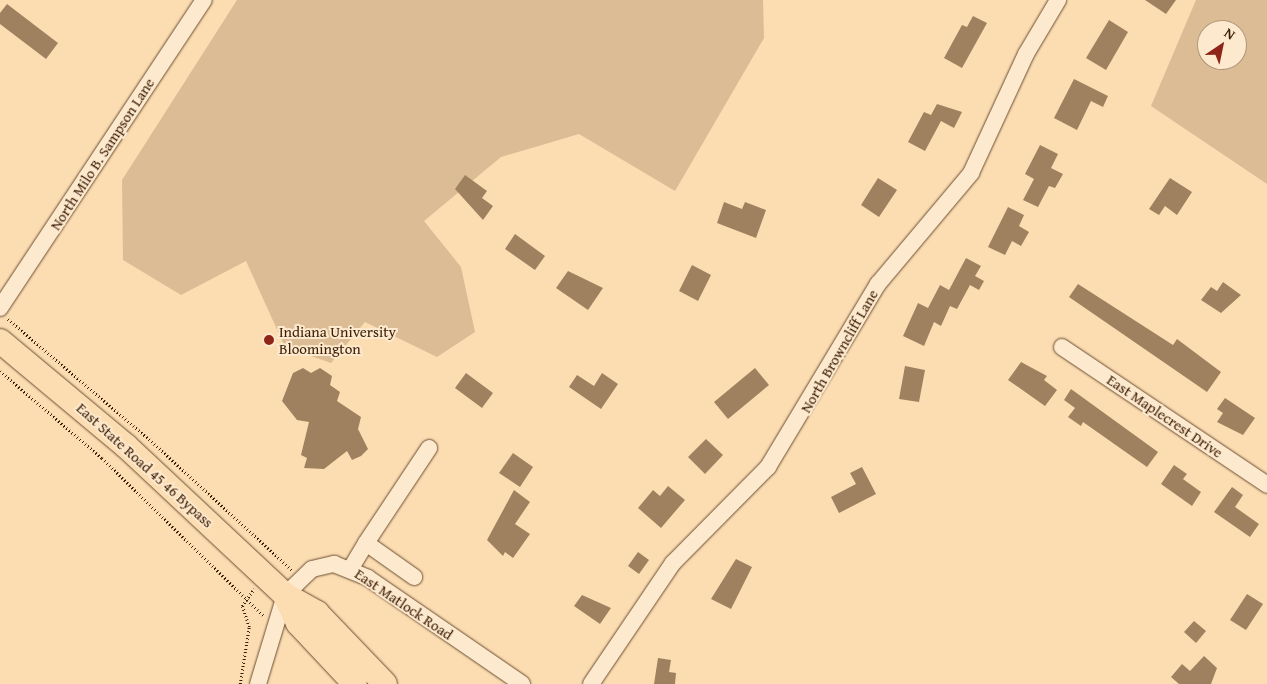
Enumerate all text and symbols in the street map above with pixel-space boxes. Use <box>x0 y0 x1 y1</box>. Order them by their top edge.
north arrow <box>1197 20 1247 70</box>
text: N <box>1220 22 1239 44</box>
street label: North Milo B. Sampson Lane <box>46 75 158 233</box>
street label: North Browncliff Lane <box>796 286 882 416</box>
place label: Indiana University Bloomington <box>279 322 396 357</box>
marker: Indiana University Bloomington <box>263 334 275 346</box>
street label: East Maplecrest Drive <box>1104 371 1226 461</box>
street label: East State Road 45 46 Bypass <box>73 399 217 531</box>
street label: East Matlock Road <box>352 565 456 643</box>

